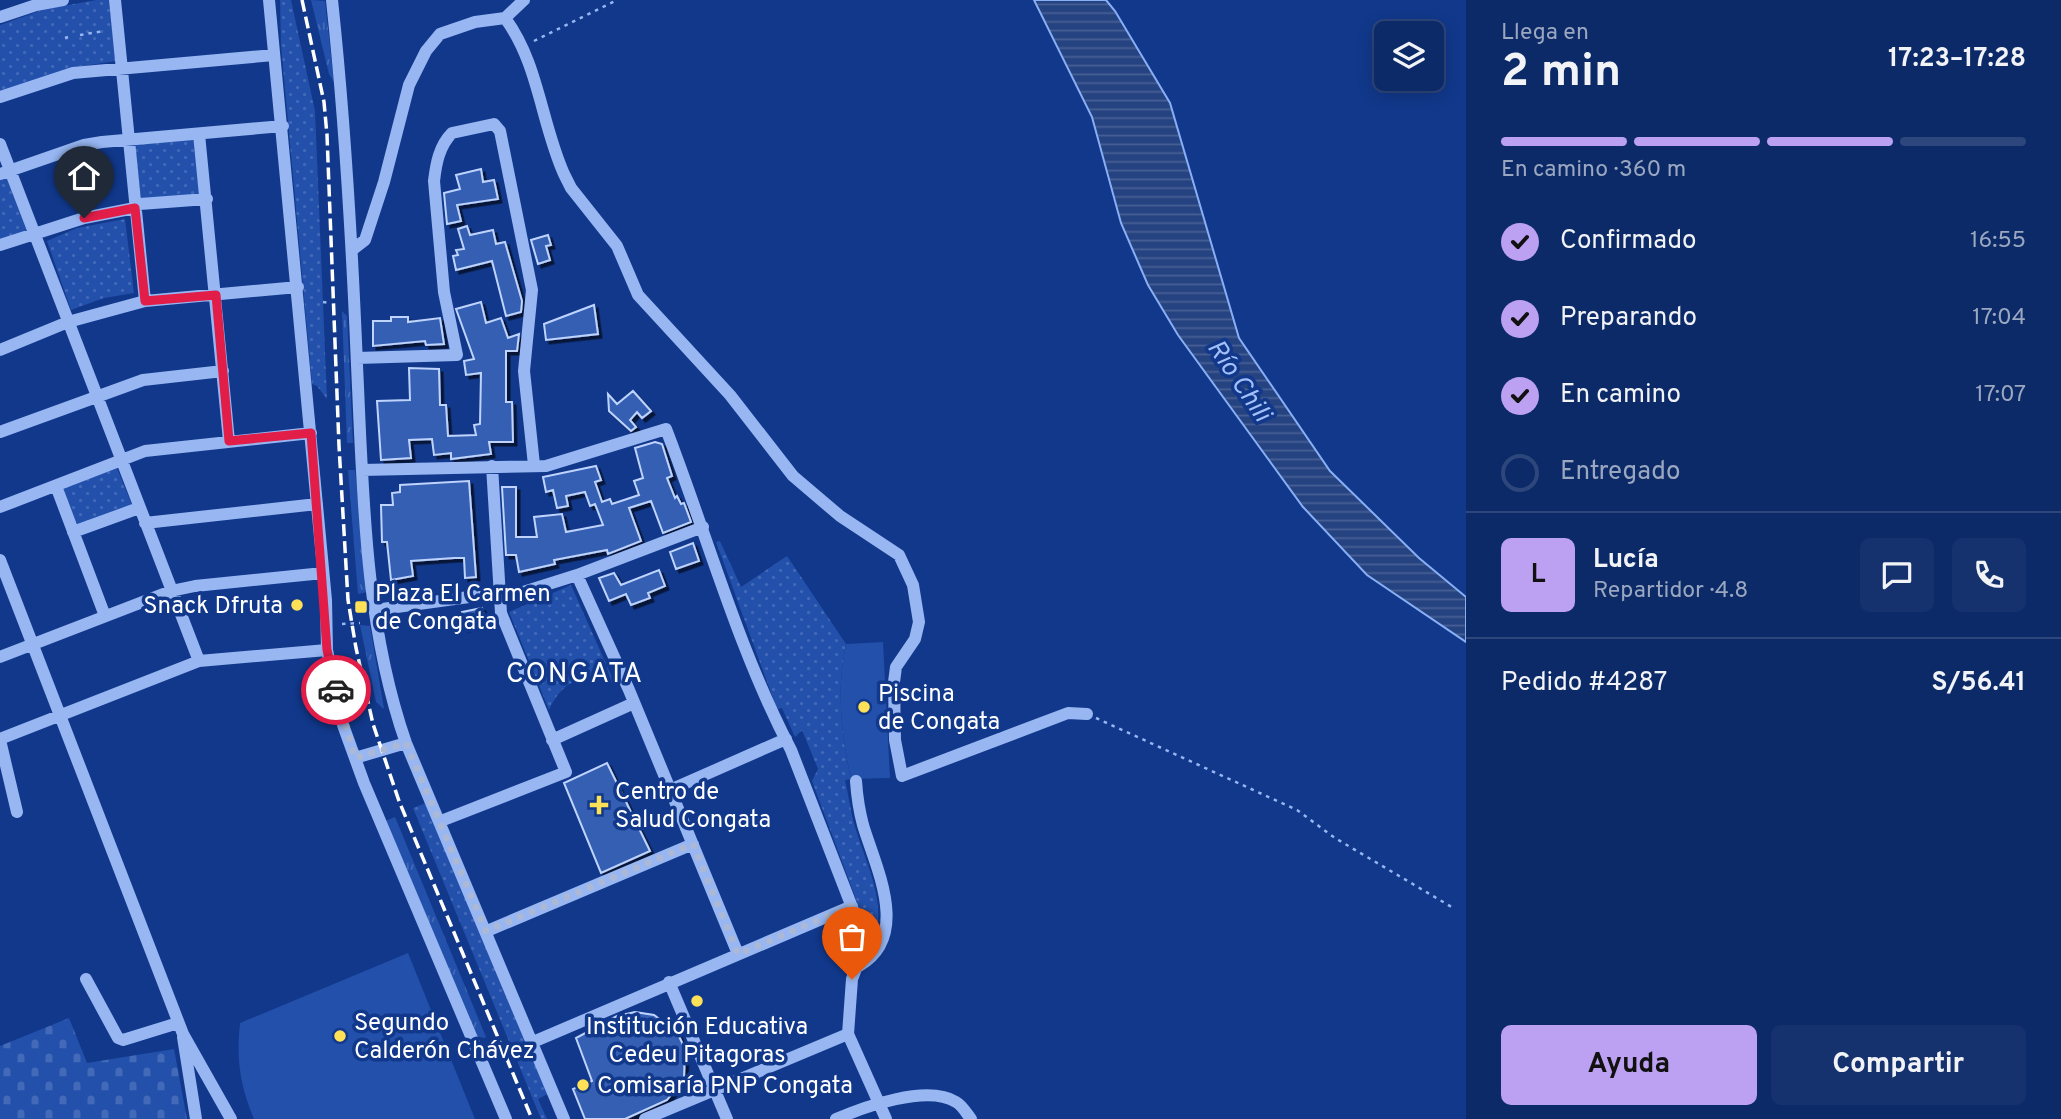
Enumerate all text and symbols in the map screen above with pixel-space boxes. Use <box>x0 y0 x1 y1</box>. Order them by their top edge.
text: Llega en <box>1501 19 1589 48</box>
map controls <box>1374 21 1444 91</box>
button: layers <box>1374 21 1444 91</box>
text: 17:23–17:28 <box>1888 43 2026 76</box>
text: 2 min <box>1501 44 1621 103</box>
pin <box>54 146 114 218</box>
text: En camino · 360 m <box>1501 156 1686 185</box>
icon: home <box>65 157 103 195</box>
icon: check <box>1501 223 1539 261</box>
text: Confirmado <box>1560 225 1697 258</box>
text: 16:55 <box>1970 227 2026 256</box>
icon: check <box>1501 300 1539 338</box>
text: Preparando <box>1560 302 1697 335</box>
text: 17:04 <box>1972 304 2026 333</box>
water label: Río Chili <box>1198 334 1278 430</box>
icon: check <box>1501 377 1539 415</box>
text: En camino <box>1560 379 1681 412</box>
text: 17:07 <box>1975 381 2026 410</box>
text: Entregado <box>1560 456 1680 489</box>
button: chat <box>1860 538 1934 612</box>
button: phone <box>1952 538 2026 612</box>
text: Lucía <box>1593 544 1659 577</box>
text: L <box>1531 559 1545 592</box>
text: Repartidor · 4.8 <box>1593 577 1748 606</box>
place label: Plaza El Carmen de Congata <box>375 580 551 638</box>
place label: Snack Dfruta <box>143 592 283 622</box>
marker: Snack Dfruta <box>289 597 305 613</box>
marker: Plaza El Carmen de Congata <box>353 599 369 615</box>
courier <box>301 655 371 725</box>
district label: CONGATA <box>506 657 644 693</box>
text: Pedido #4287 <box>1501 667 1667 700</box>
text: S/56.41 <box>1932 667 2026 700</box>
icon: car <box>317 671 355 709</box>
place label: Piscina de Congata <box>878 680 1000 738</box>
marker: Piscina de Congata <box>856 699 872 715</box>
place label: Centro de Salud Congata <box>615 778 771 836</box>
marker: Centro de Salud Congata <box>589 795 609 815</box>
pin <box>822 907 882 979</box>
icon: bag <box>833 918 871 956</box>
marker: Institución Educativa Cedeu Pitagoras <box>689 993 705 1009</box>
place label: Segundo Calderón Chávez <box>354 1009 535 1067</box>
place label: Institución Educativa Cedeu Pitagoras <box>586 1013 808 1071</box>
button: Ayuda <box>1501 1025 1757 1105</box>
button: Compartir <box>1771 1025 2026 1105</box>
marker: Segundo Calderón Chávez <box>332 1028 348 1044</box>
place label: Comisaría PNP Congata <box>597 1072 853 1102</box>
marker: Comisaría PNP Congata <box>575 1077 591 1093</box>

